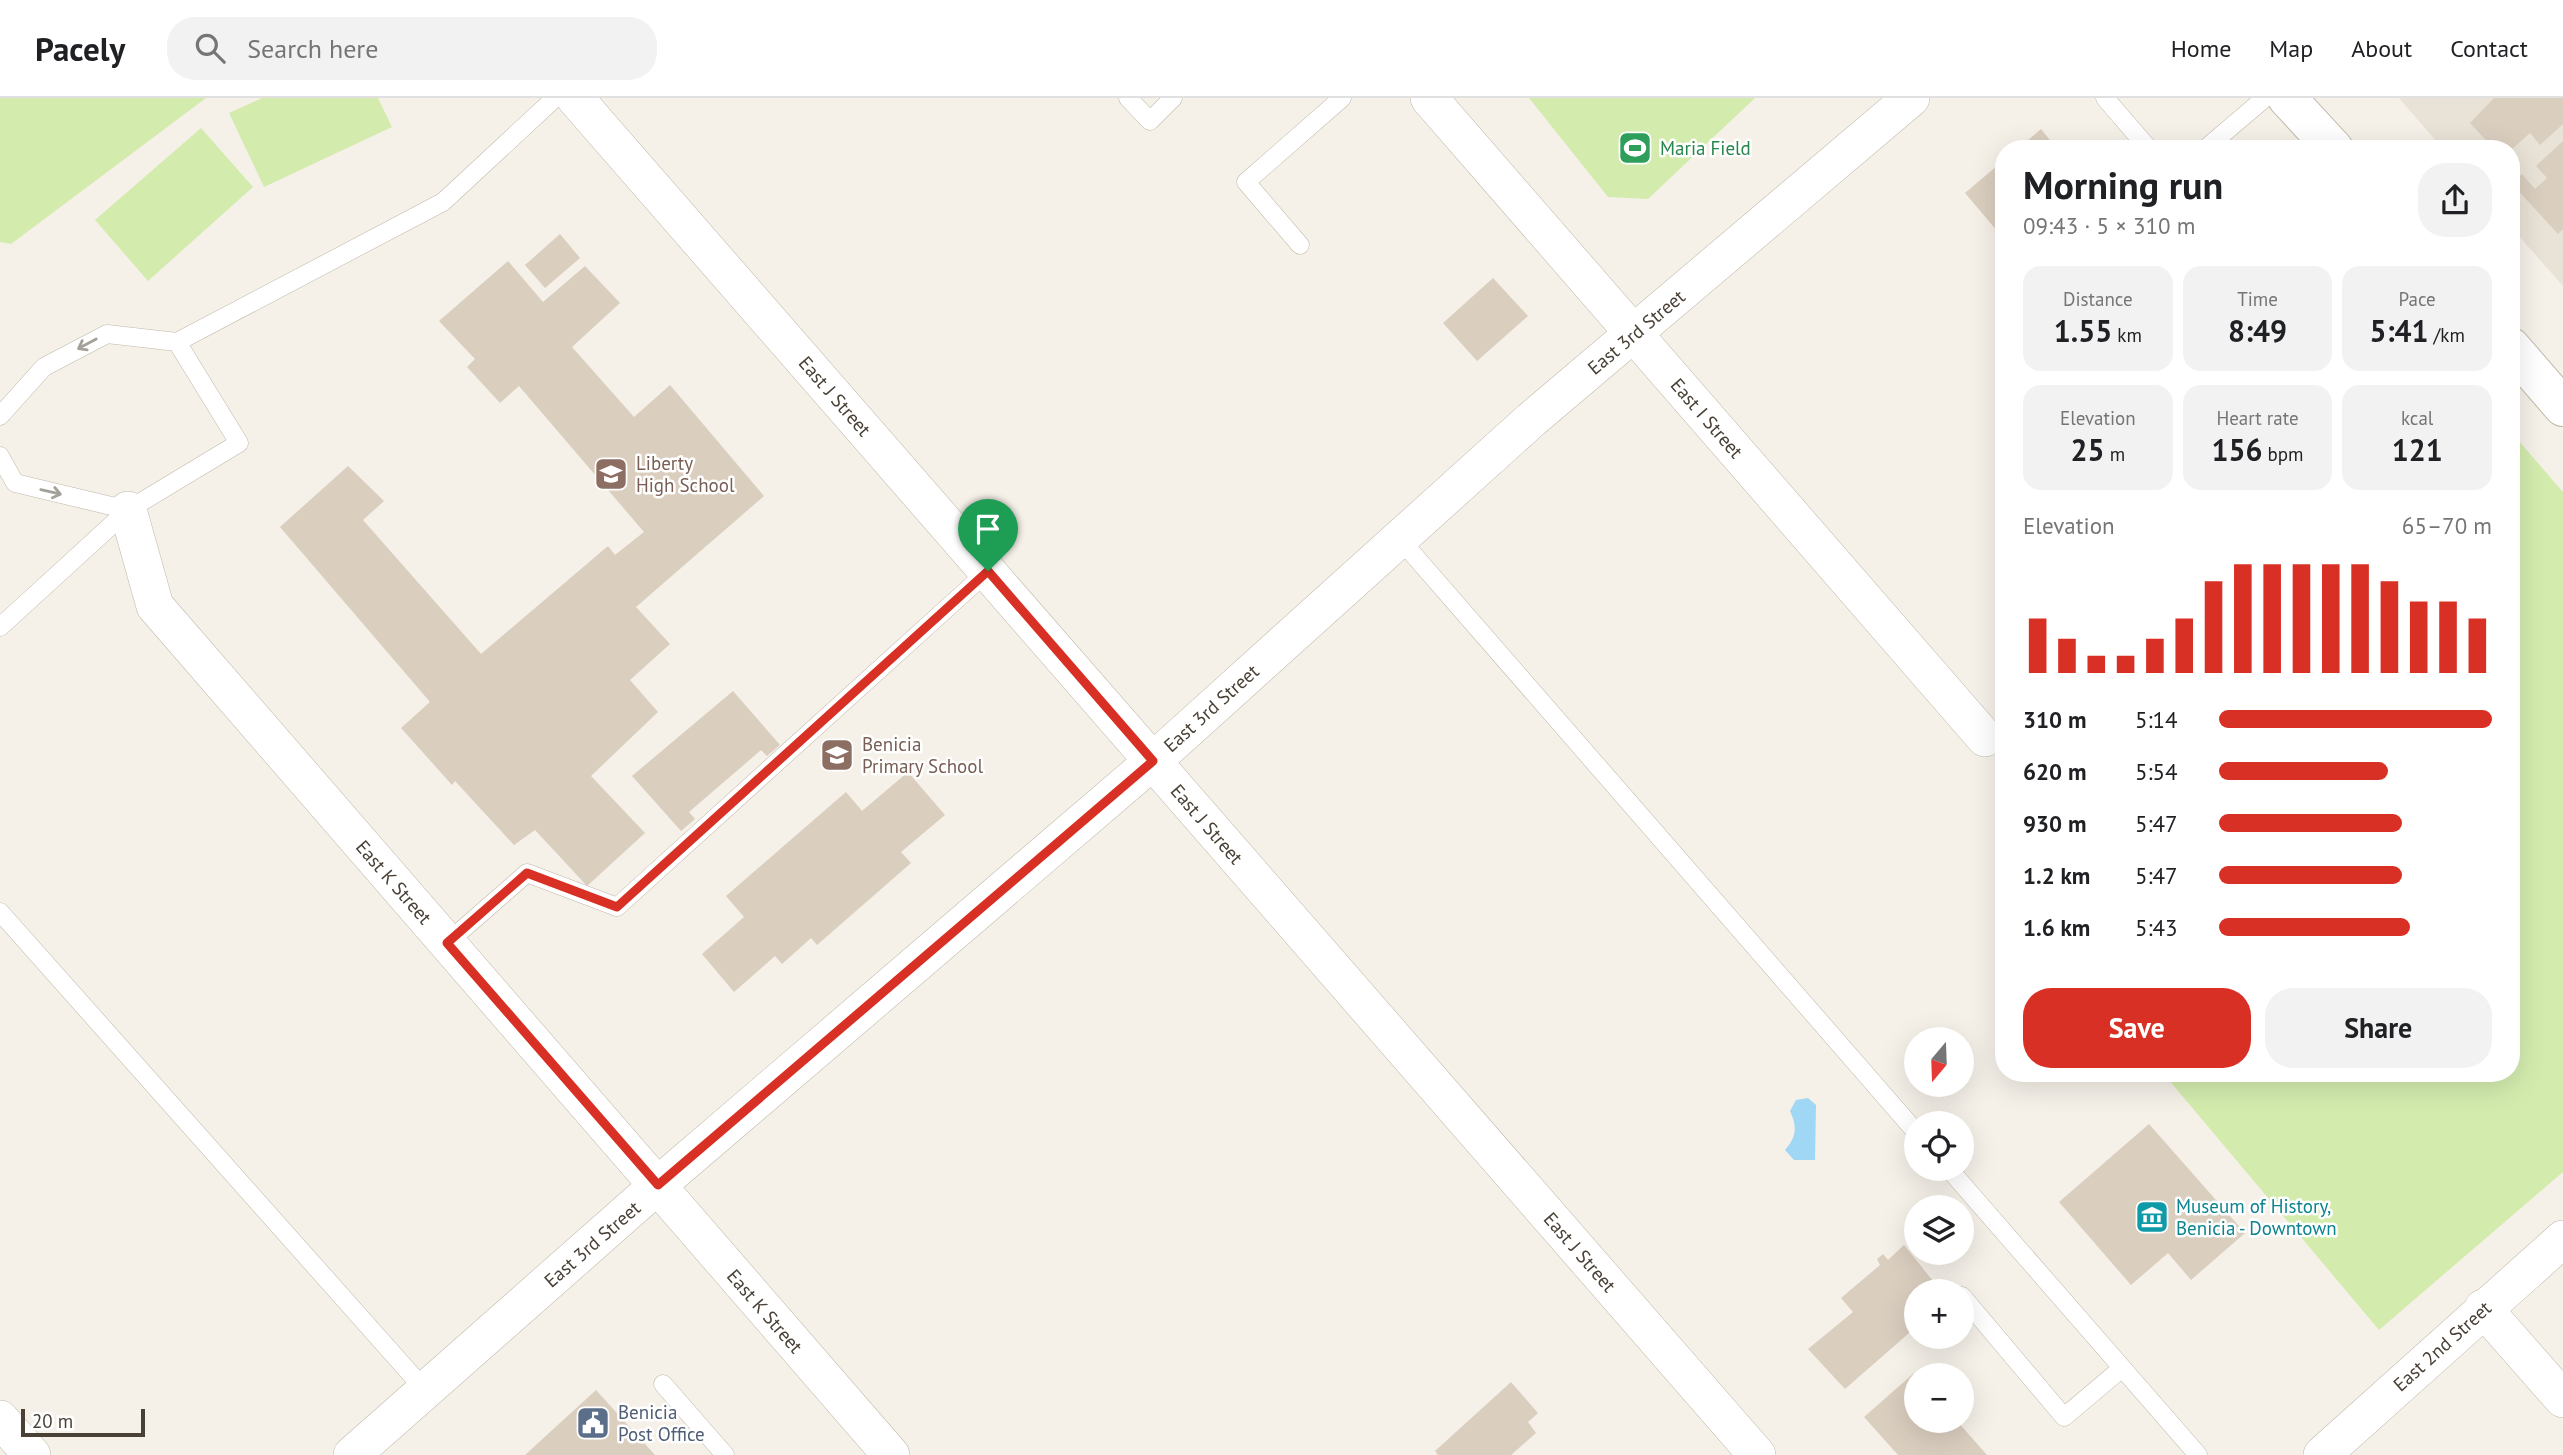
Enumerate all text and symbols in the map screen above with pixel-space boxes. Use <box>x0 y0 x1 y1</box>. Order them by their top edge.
search box <box>167 17 657 80</box>
text: Pacely <box>35 27 125 70</box>
icon: search <box>191 29 229 67</box>
text: Search here <box>247 32 378 65</box>
text: Home <box>2171 33 2231 64</box>
text: Map <box>2269 33 2313 64</box>
text: About <box>2351 33 2412 64</box>
text: Contact <box>2450 33 2528 64</box>
sports icon: Maria Field <box>1616 129 1654 167</box>
place label: Maria Field <box>1660 136 1751 160</box>
text: Morning run <box>2023 160 2223 209</box>
button: share <box>2418 163 2492 237</box>
text: 09:43 · 5 × 310 m <box>2023 211 2195 240</box>
street label: East 3rd Street <box>1582 284 1690 380</box>
text: Distance <box>2063 287 2133 311</box>
text: Time <box>2237 287 2278 311</box>
text: Pace <box>2399 287 2436 311</box>
text: 1.55 <box>2054 311 2112 350</box>
text: 8:49 <box>2228 311 2287 350</box>
text: 5:41 <box>2369 311 2429 350</box>
text: km <box>2112 323 2142 347</box>
text: /km <box>2429 323 2465 347</box>
one-way arrow <box>78 338 98 352</box>
street label: East J Street <box>794 351 877 441</box>
street label: East I Street <box>1666 373 1749 463</box>
text: Elevation <box>2060 406 2136 430</box>
text: Heart rate <box>2216 406 2299 430</box>
text: kcal <box>2401 406 2433 430</box>
text: 25 <box>2071 430 2105 469</box>
text: 156 <box>2211 430 2262 469</box>
text: 121 <box>2392 430 2443 469</box>
text: m <box>2105 442 2125 466</box>
text: bpm <box>2262 442 2304 466</box>
place label: Liberty High School <box>636 451 735 497</box>
school or university icon: Liberty High School <box>592 455 630 493</box>
one-way arrow <box>40 486 62 499</box>
pin <box>958 499 1018 571</box>
icon: arrive <box>969 510 1007 548</box>
text: Elevation <box>2023 511 2115 540</box>
text: 65–70 m <box>2402 511 2492 540</box>
street label: East 3rd Street <box>1158 659 1264 757</box>
text: 310 m <box>2023 705 2086 734</box>
text: 5:14 <box>2135 705 2178 734</box>
place label: Benicia Primary School <box>862 732 983 778</box>
school or university icon: Benicia Primary School <box>818 736 856 774</box>
text: 620 m <box>2023 757 2086 786</box>
text: 5:54 <box>2135 757 2178 786</box>
street label: East J Street <box>1166 779 1249 869</box>
text: 930 m <box>2023 809 2086 838</box>
text: 5:47 <box>2135 809 2178 838</box>
street label: East K Street <box>351 835 437 929</box>
text: 1.2 km <box>2023 861 2090 890</box>
text: 5:47 <box>2135 861 2178 890</box>
text: 1.6 km <box>2023 913 2090 942</box>
text: 5:43 <box>2135 913 2178 942</box>
button: Save <box>2023 988 2251 1068</box>
button: Share <box>2265 988 2492 1068</box>
north arrow <box>1904 1027 1974 1097</box>
map controls <box>1904 1027 1974 1433</box>
button: locate <box>1904 1111 1974 1181</box>
place label: Museum of History, Benicia - Downtown <box>2176 1194 2337 1240</box>
street label: East 3rd Street <box>539 1195 645 1292</box>
button: layers <box>1904 1195 1974 1265</box>
museum icon: Museum of History, Benicia - Downtown <box>2133 1198 2171 1236</box>
street label: East J Street <box>1539 1207 1622 1297</box>
street label: East K Street <box>722 1264 808 1358</box>
button: + <box>1904 1279 1974 1349</box>
street label: East 2nd Street <box>2388 1295 2496 1396</box>
button: − <box>1904 1363 1974 1433</box>
place label: Benicia Post Office <box>618 1400 705 1446</box>
public building icon: Benicia Post Office <box>574 1404 612 1442</box>
scale bar <box>21 1406 145 1438</box>
text: 20 m <box>32 1409 73 1433</box>

